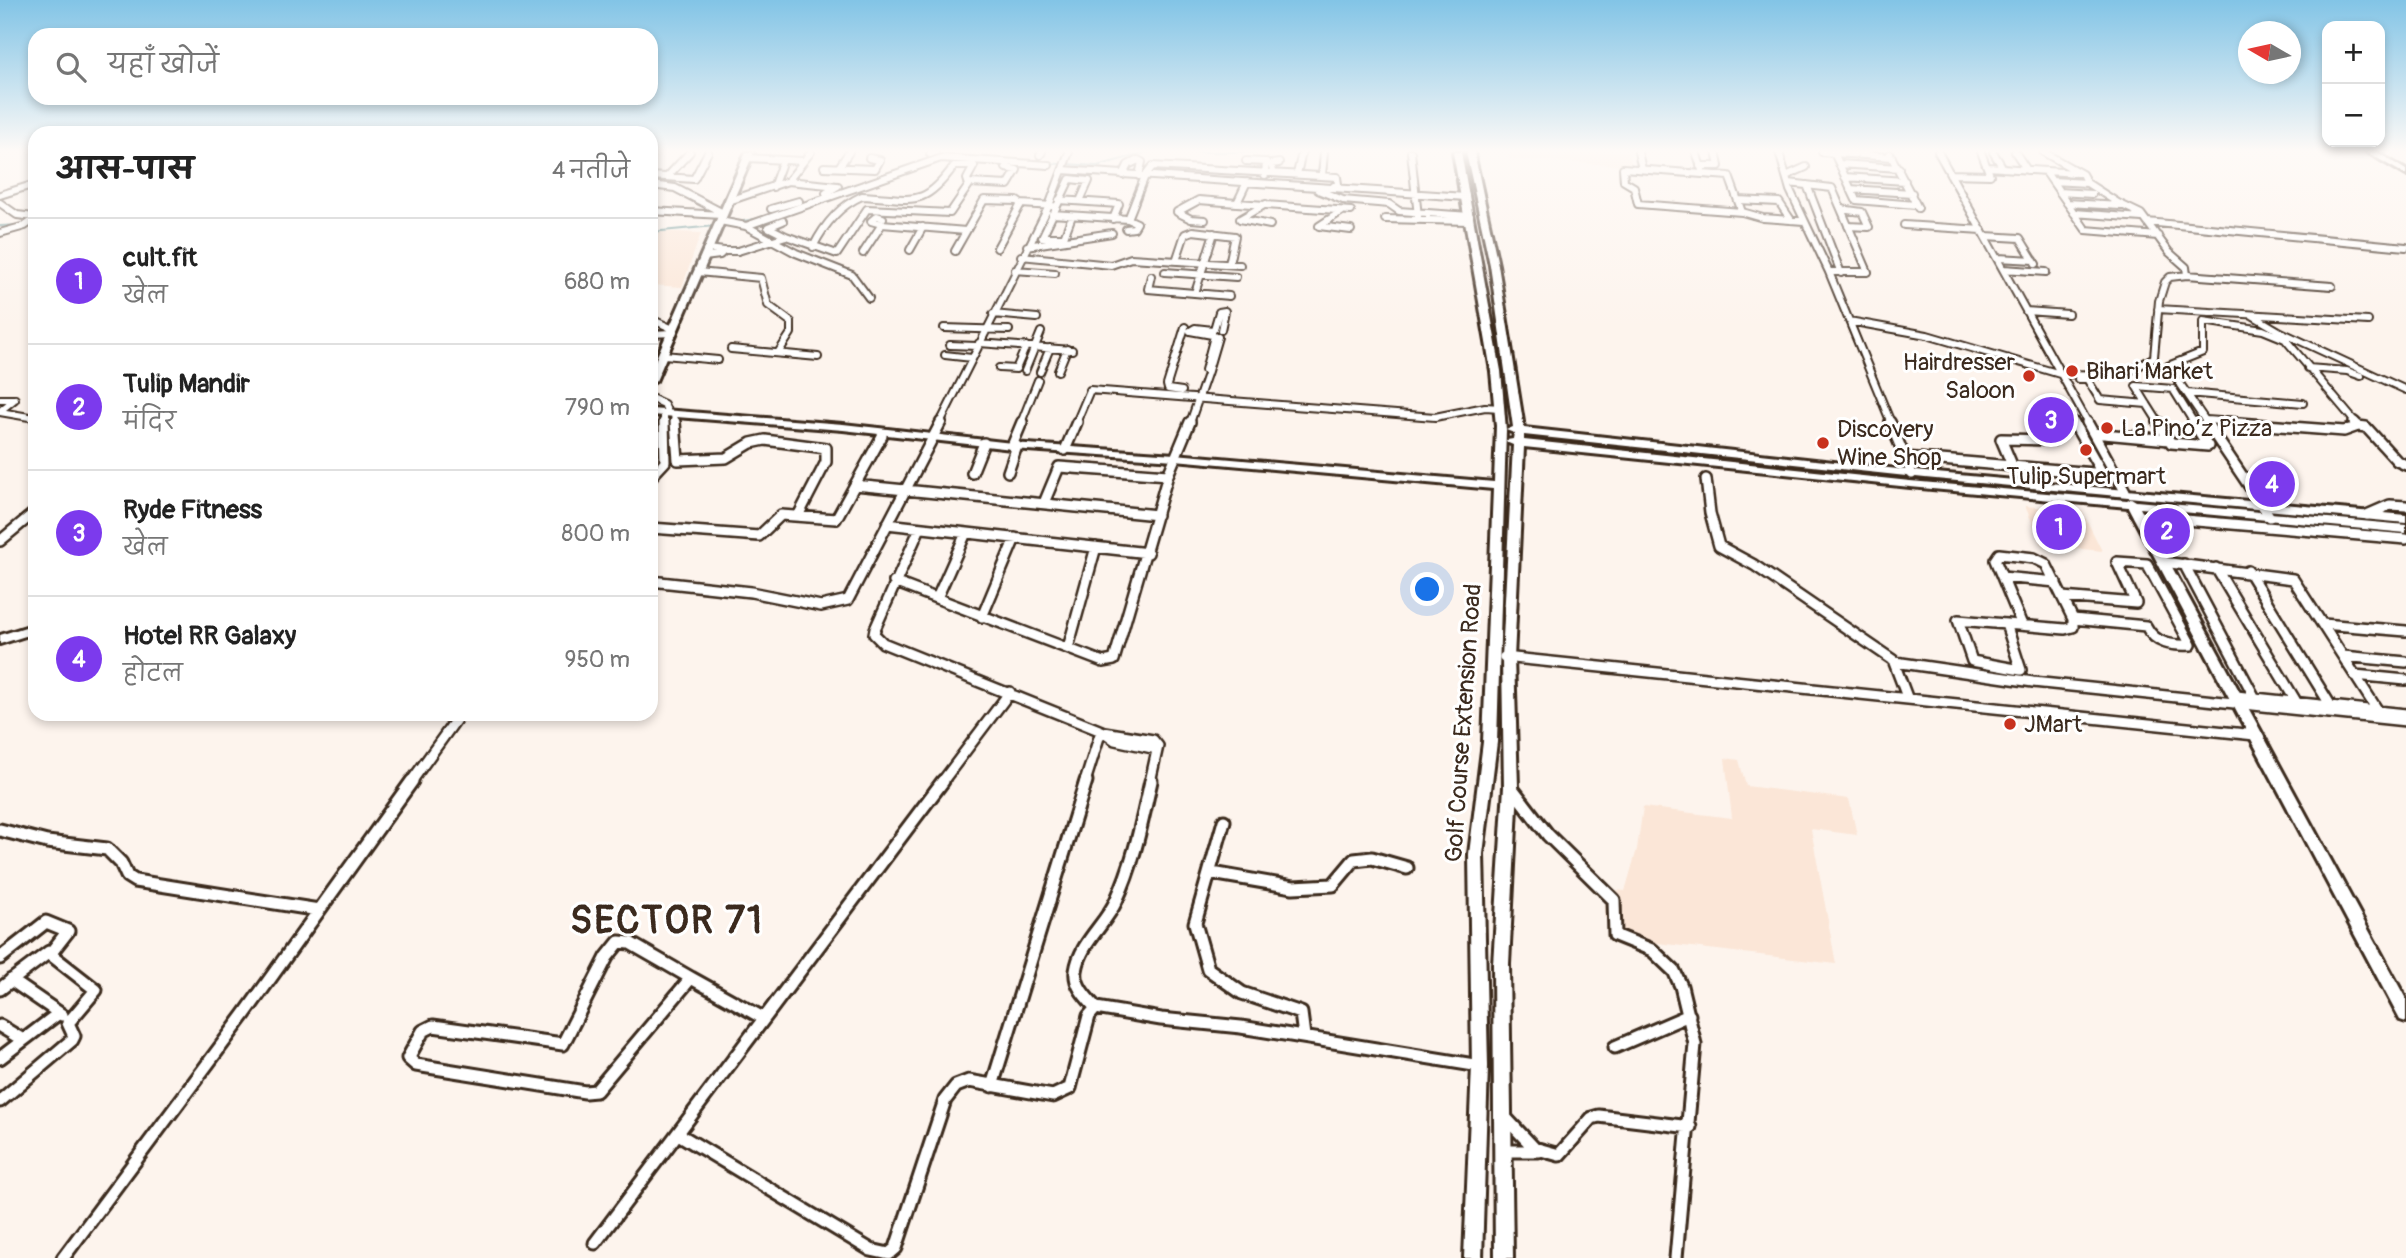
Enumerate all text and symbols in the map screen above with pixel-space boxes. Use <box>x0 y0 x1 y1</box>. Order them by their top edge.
north arrow <box>2238 21 2301 84</box>
map controls <box>2322 21 2385 147</box>
button: + <box>2322 21 2385 84</box>
search box <box>28 28 658 105</box>
icon: search <box>52 48 90 86</box>
text: यहाँ खोजें <box>108 49 219 81</box>
button: − <box>2322 84 2385 147</box>
text: आस-पास <box>56 151 194 188</box>
text: 4 नतीजे <box>552 156 630 185</box>
text: cult.fit <box>123 242 197 274</box>
text: 1 <box>75 267 84 296</box>
text: 680 m <box>564 267 630 296</box>
text: खेल <box>123 281 168 310</box>
place label: Hairdresser Saloon <box>1903 348 2015 405</box>
place label: Bihari Market <box>2086 357 2213 386</box>
marker: Bihari Market <box>2064 363 2080 379</box>
text: Tulip Mandir <box>123 368 250 400</box>
marker: Hairdresser Saloon <box>2021 368 2037 384</box>
text: 2 <box>73 393 85 422</box>
text: 790 m <box>565 393 630 422</box>
pin: 3 <box>2028 394 2074 446</box>
text: मंदिर <box>123 407 176 436</box>
place label: La Pino’z Pizza <box>2121 414 2272 443</box>
place label: Discovery Wine Shop <box>1837 415 1942 472</box>
marker: La Pino’z Pizza <box>2099 420 2115 436</box>
marker: Discovery Wine Shop <box>1815 435 1831 451</box>
marker: Tulip Supermart <box>2078 442 2094 458</box>
pin: 4 <box>2249 458 2295 510</box>
place label: Tulip Supermart <box>2006 462 2166 491</box>
text: Ryde Fitness <box>123 494 262 526</box>
pin: 1 <box>2036 501 2082 553</box>
pin: 2 <box>2144 505 2190 557</box>
text: 3 <box>73 519 85 548</box>
text: 800 m <box>562 519 630 548</box>
text: खेल <box>123 533 168 562</box>
your location <box>1410 572 1444 606</box>
street label: Golf Course Extension Road <box>1439 583 1488 863</box>
text: Hotel RR Galaxy <box>123 620 296 652</box>
text: 4 <box>72 645 86 674</box>
text: 950 m <box>565 645 630 674</box>
text: होटल <box>123 659 183 688</box>
place label: JMart <box>2024 710 2083 739</box>
marker: JMart <box>2002 716 2018 732</box>
district label: SECTOR 71 <box>570 897 764 945</box>

